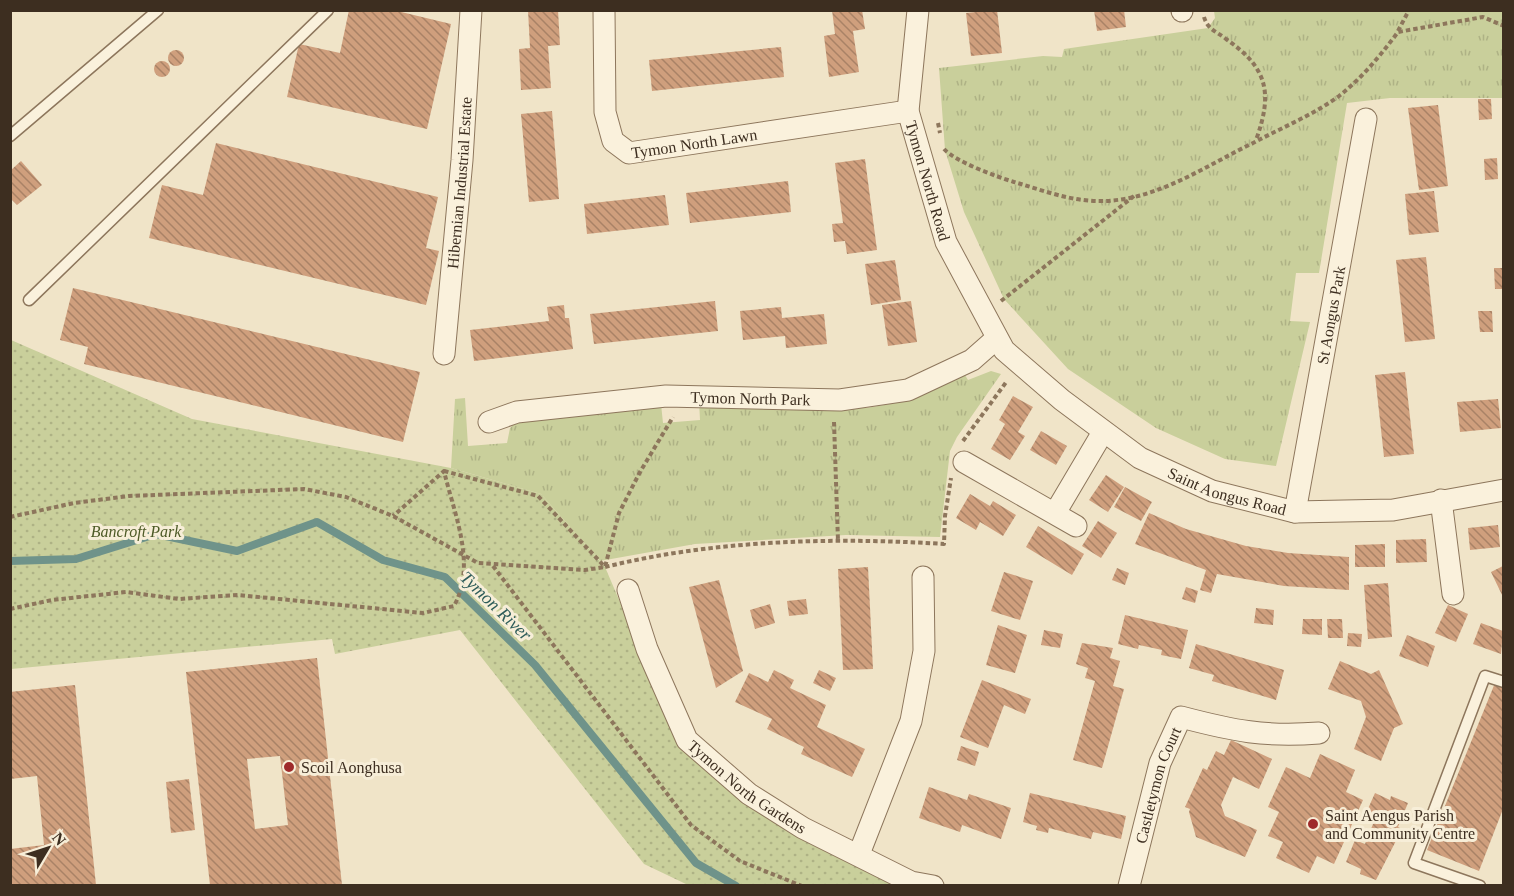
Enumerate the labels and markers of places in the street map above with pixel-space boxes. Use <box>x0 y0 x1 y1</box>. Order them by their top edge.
place label: Scoil Aonghusa <box>301 759 402 777</box>
marker: Scoil Aonghusa <box>282 760 296 774</box>
place label: Saint Aengus Parish and Community Centre <box>1325 807 1475 843</box>
marker: Saint Aengus Parish and Community Centre <box>1306 817 1320 831</box>

